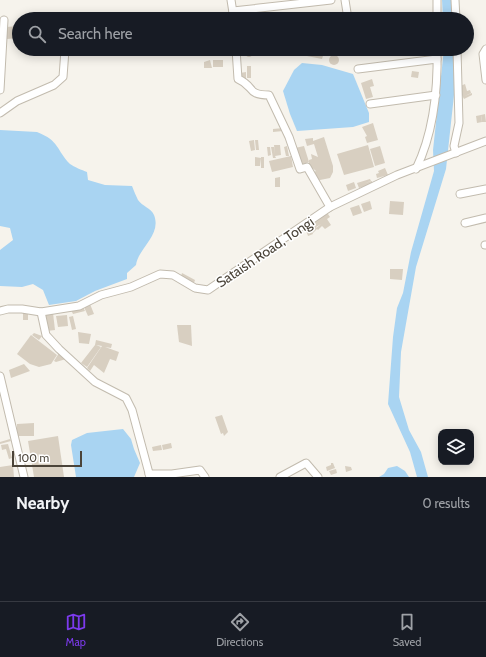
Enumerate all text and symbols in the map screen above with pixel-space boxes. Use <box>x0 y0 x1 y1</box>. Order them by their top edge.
search box <box>12 12 474 56</box>
icon: search <box>26 23 48 45</box>
text: Search here <box>58 25 133 43</box>
street label: Sataish Road, Tongi <box>213 213 317 291</box>
map controls <box>438 429 474 465</box>
button: layers <box>438 429 474 465</box>
scale bar <box>12 449 82 468</box>
text: 100 m <box>18 451 49 465</box>
text: Nearby <box>16 493 69 513</box>
text: 0 results <box>422 495 470 511</box>
tab: Map <box>65 611 87 649</box>
tab: Directions <box>216 611 263 649</box>
tab: Saved <box>393 611 421 649</box>

